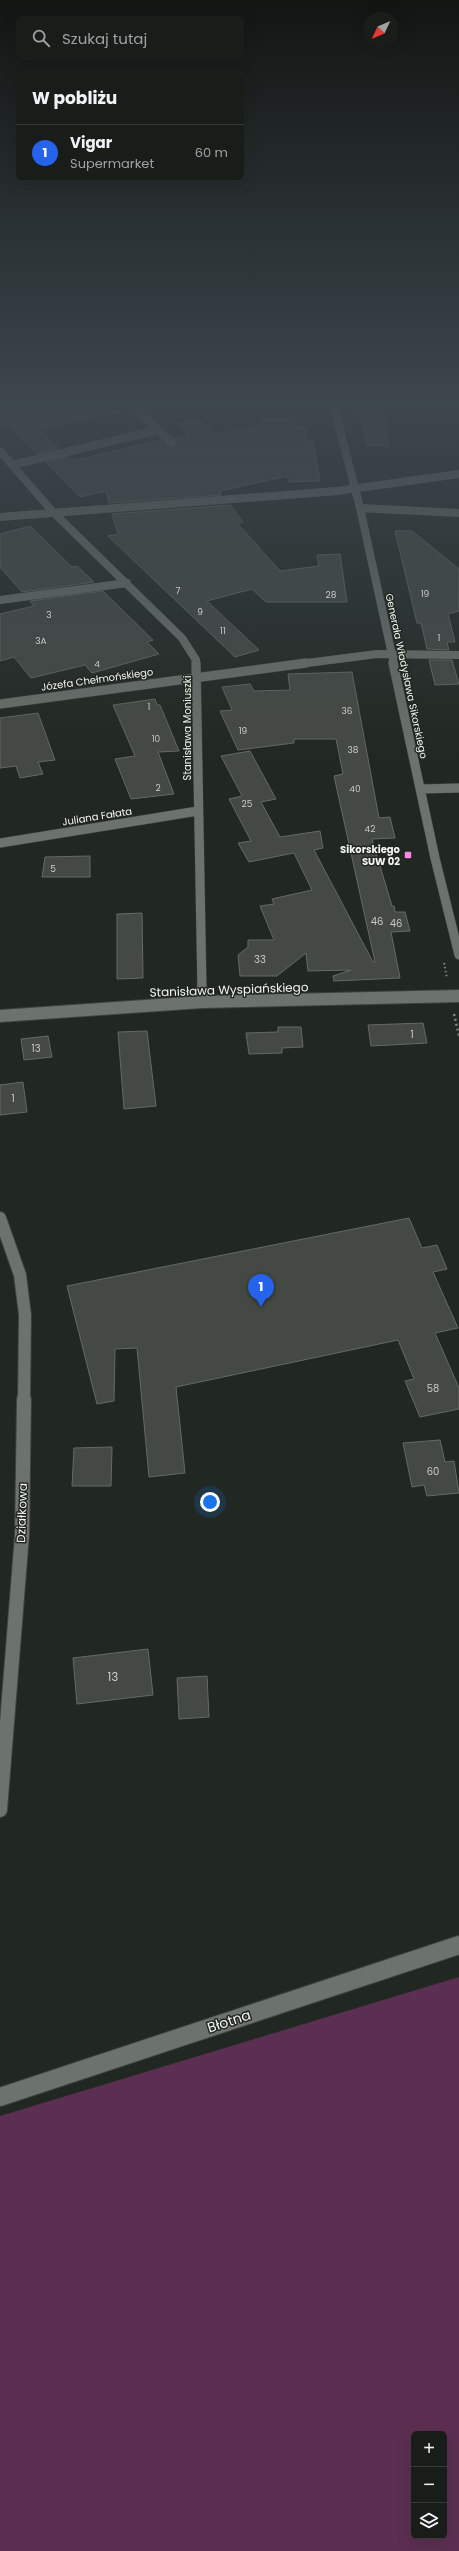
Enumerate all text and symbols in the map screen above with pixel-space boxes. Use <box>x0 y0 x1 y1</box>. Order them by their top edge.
north arrow <box>363 12 399 48</box>
search box <box>16 16 244 60</box>
icon: search <box>30 27 52 49</box>
text: Szukaj tutaj <box>62 28 147 49</box>
text: W pobliżu <box>32 86 117 110</box>
text: Vigar <box>70 132 112 153</box>
text: 1 <box>43 143 47 162</box>
text: 60 m <box>195 143 228 162</box>
text: Supermarket <box>70 154 154 173</box>
house number: 7 <box>176 585 181 597</box>
house number: 19 <box>421 588 430 600</box>
house number: 28 <box>326 589 337 601</box>
street label: Generała Władysława Sikorskiego <box>382 592 431 760</box>
house number: 9 <box>197 606 203 618</box>
house number: 3 <box>46 609 52 621</box>
house number: 11 <box>220 625 226 637</box>
house number: 1 <box>438 632 441 644</box>
house number: 3A <box>35 635 47 647</box>
house number: 4 <box>94 658 100 670</box>
street label: Józefa Chełmońskiego <box>40 664 154 695</box>
street label: Stanisława Moniuszki <box>180 676 195 780</box>
house number: 1 <box>148 701 151 713</box>
house number: 36 <box>341 705 353 717</box>
house number: 19 <box>239 725 248 737</box>
house number: 10 <box>152 733 161 745</box>
house number: 38 <box>348 744 359 756</box>
house number: 2 <box>155 782 161 794</box>
house number: 40 <box>349 783 361 795</box>
house number: 25 <box>242 798 253 810</box>
street label: Juliana Fałata <box>61 804 133 829</box>
house number: 42 <box>365 823 375 835</box>
place label: Sikorskiego SUW 02 <box>340 842 401 869</box>
marker: Sikorskiego SUW 02 <box>403 850 413 860</box>
house number: 5 <box>50 863 56 875</box>
house number: 46 <box>371 914 383 929</box>
house number: 46 <box>390 916 402 931</box>
house number: 33 <box>254 952 266 967</box>
street label: Stanisława Wyspiańskiego <box>149 978 309 1001</box>
house number: 1 <box>410 1027 414 1042</box>
house number: 13 <box>31 1041 41 1056</box>
house number: 1 <box>11 1091 15 1106</box>
pin: 1 <box>248 1274 274 1307</box>
house number: 58 <box>427 1381 439 1396</box>
house number: 60 <box>427 1464 439 1479</box>
street label: Działkowa <box>12 1483 31 1543</box>
your location <box>200 1492 220 1512</box>
house number: 13 <box>108 1668 118 1685</box>
street label: Błotna <box>205 2005 253 2037</box>
map controls <box>411 2431 447 2539</box>
button: + <box>411 2431 447 2467</box>
button: − <box>411 2467 447 2503</box>
button: layers <box>411 2503 447 2539</box>

